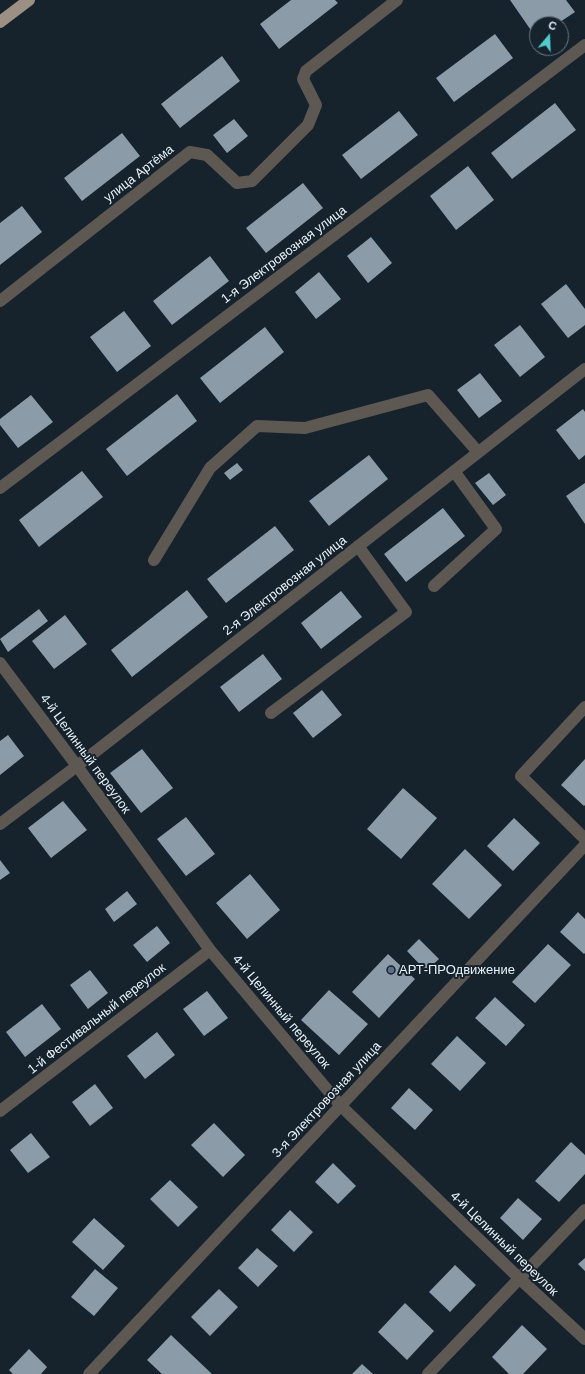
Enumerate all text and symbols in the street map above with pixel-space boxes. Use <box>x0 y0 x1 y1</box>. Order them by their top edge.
north arrow <box>529 16 569 56</box>
text: С <box>547 19 558 33</box>
street label: улица Артёма <box>101 142 177 206</box>
street label: 1-я Электровозная улица <box>218 203 350 307</box>
street label: 2-я Электровозная улица <box>220 533 350 639</box>
street label: 4-й Целинный переулок <box>36 691 134 817</box>
street label: 4-й Целинный переулок <box>229 952 333 1072</box>
street label: 1-й Фестивальный переулок <box>25 960 169 1078</box>
place label: АРТ-ПРОдвижение <box>399 962 515 978</box>
marker: АРТ-ПРОдвижение <box>386 965 396 975</box>
street label: 3-я Электровозная улица <box>269 1039 385 1161</box>
street label: 4-й Целинный переулок <box>447 1188 561 1300</box>

